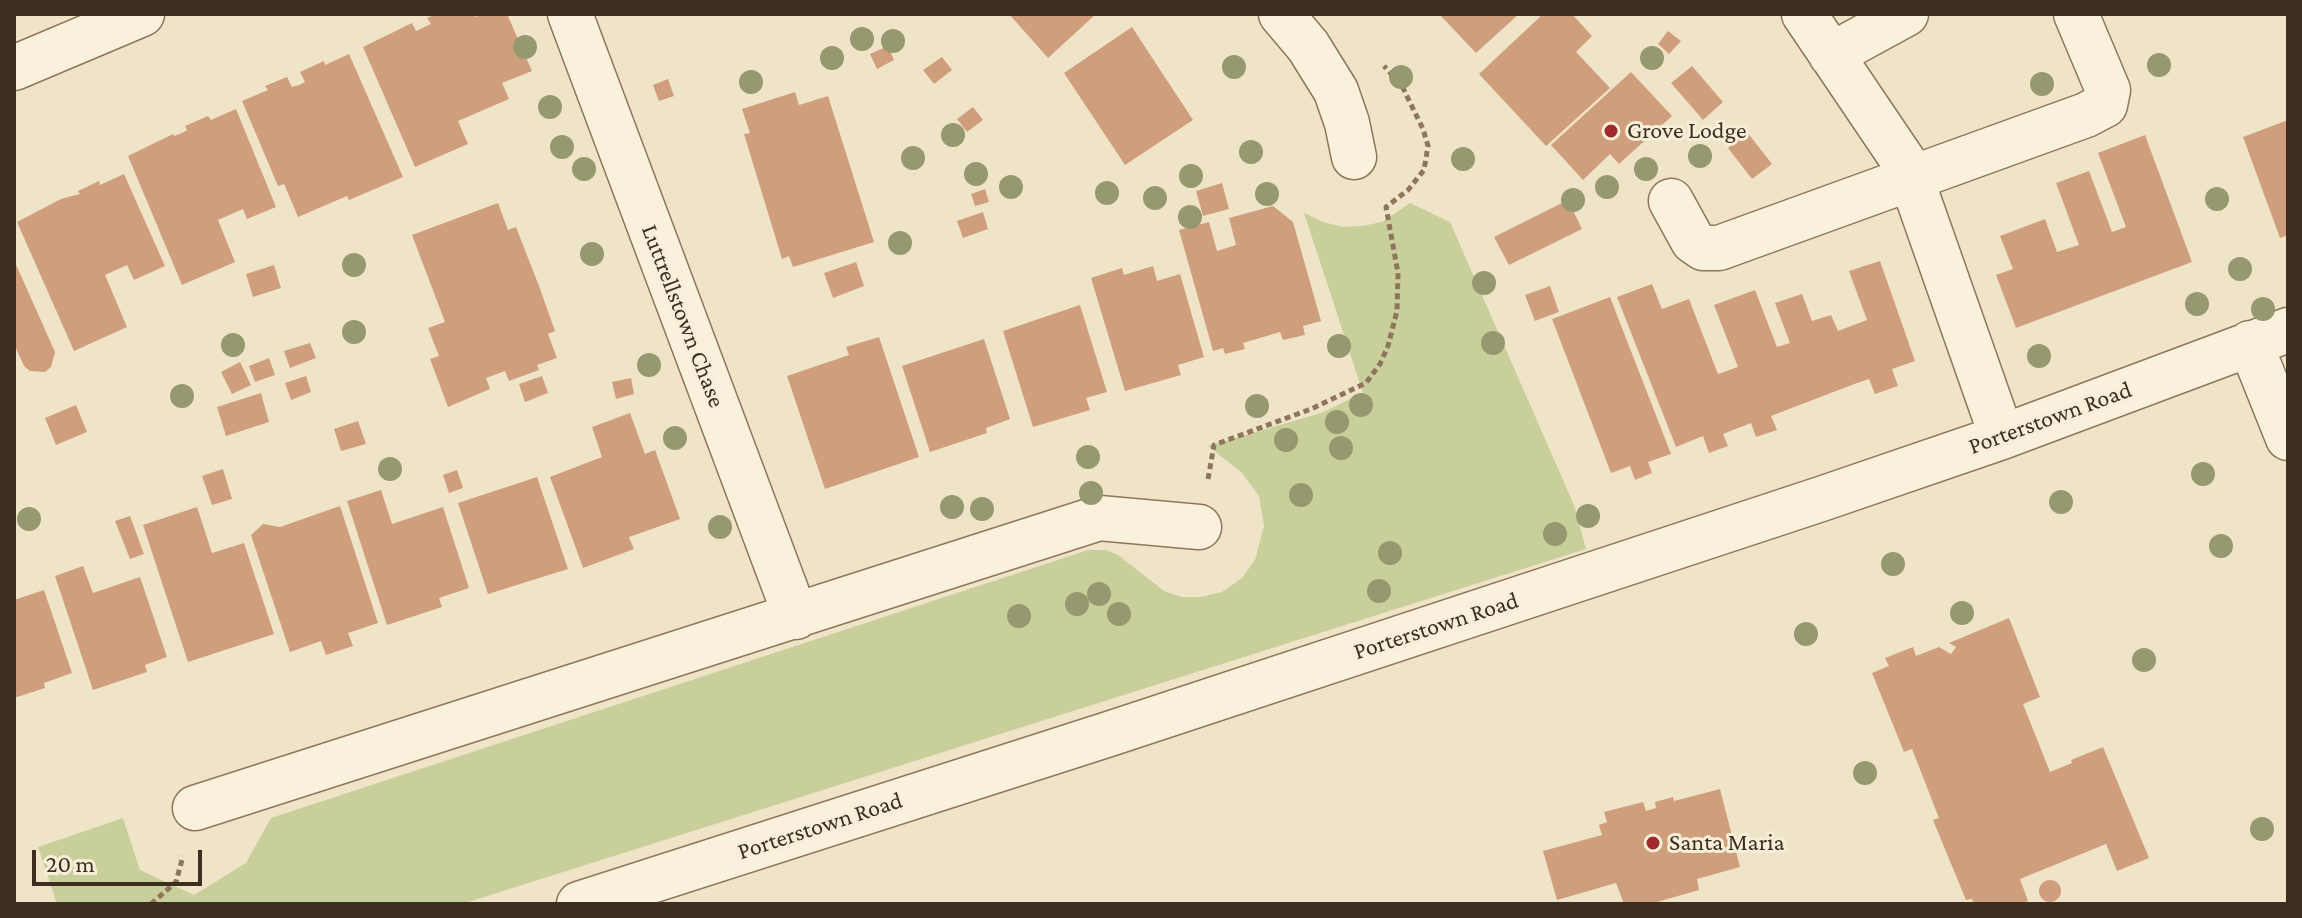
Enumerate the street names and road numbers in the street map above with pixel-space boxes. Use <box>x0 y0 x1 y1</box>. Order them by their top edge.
street label: Luttrellstown Chase <box>635 220 731 412</box>
street label: Porterstown Road <box>1964 375 2136 461</box>
street label: Porterstown Road <box>1350 586 1522 666</box>
street label: Porterstown Road <box>734 786 906 866</box>

